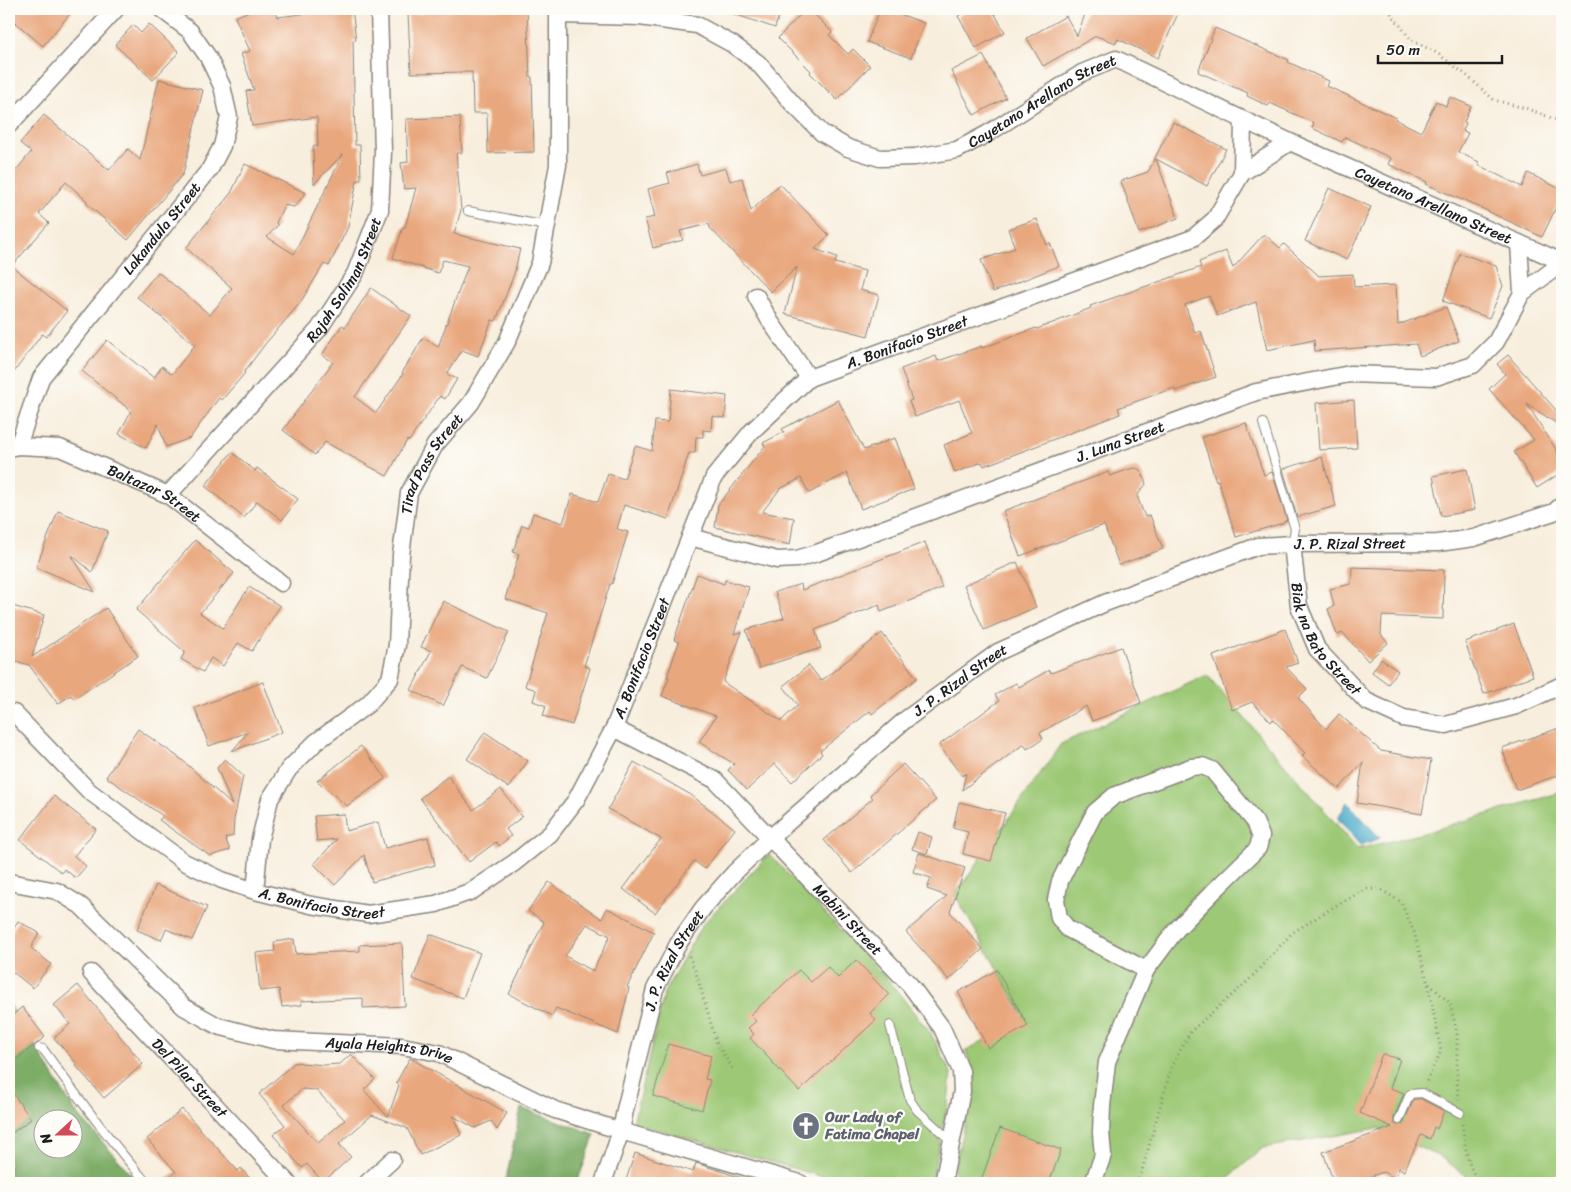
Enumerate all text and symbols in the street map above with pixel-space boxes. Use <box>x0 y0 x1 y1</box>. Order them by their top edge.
scale bar <box>1378 32 1502 64</box>
text: 50 m <box>1386 37 1421 63</box>
street label: Cayetano Arellano Street <box>963 47 1121 155</box>
street label: Cayetano Arellano Street <box>1351 159 1517 252</box>
street label: Lakandula Street <box>116 176 208 281</box>
street label: Rajah Soliman Street <box>300 213 389 349</box>
street label: A. Bonifacio Street <box>842 308 972 377</box>
street label: Tirad Pass Street <box>393 407 470 516</box>
street label: J. Luna Street <box>1072 414 1169 470</box>
street label: Baltazar Street <box>103 457 207 530</box>
street label: J. P. Rizal Street <box>1293 530 1407 557</box>
street label: Biak na Bato Street <box>1283 581 1368 702</box>
street label: A. Bonifacio Street <box>606 593 678 724</box>
street label: J. P. Rizal Street <box>907 636 1012 724</box>
street label: Mabini Street <box>807 877 889 962</box>
street label: A. Bonifacio Street <box>255 879 388 927</box>
street label: J. P. Rizal Street <box>637 904 711 1014</box>
street label: Ayala Heights Drive <box>324 1029 458 1071</box>
street label: Del Pilar Street <box>145 1032 235 1125</box>
place label: Our Lady of Fatima Chapel <box>824 1104 920 1147</box>
north arrow <box>32 1110 82 1160</box>
church icon: Our Lady of Fatima Chapel <box>791 1111 821 1141</box>
text: N <box>33 1129 60 1148</box>

